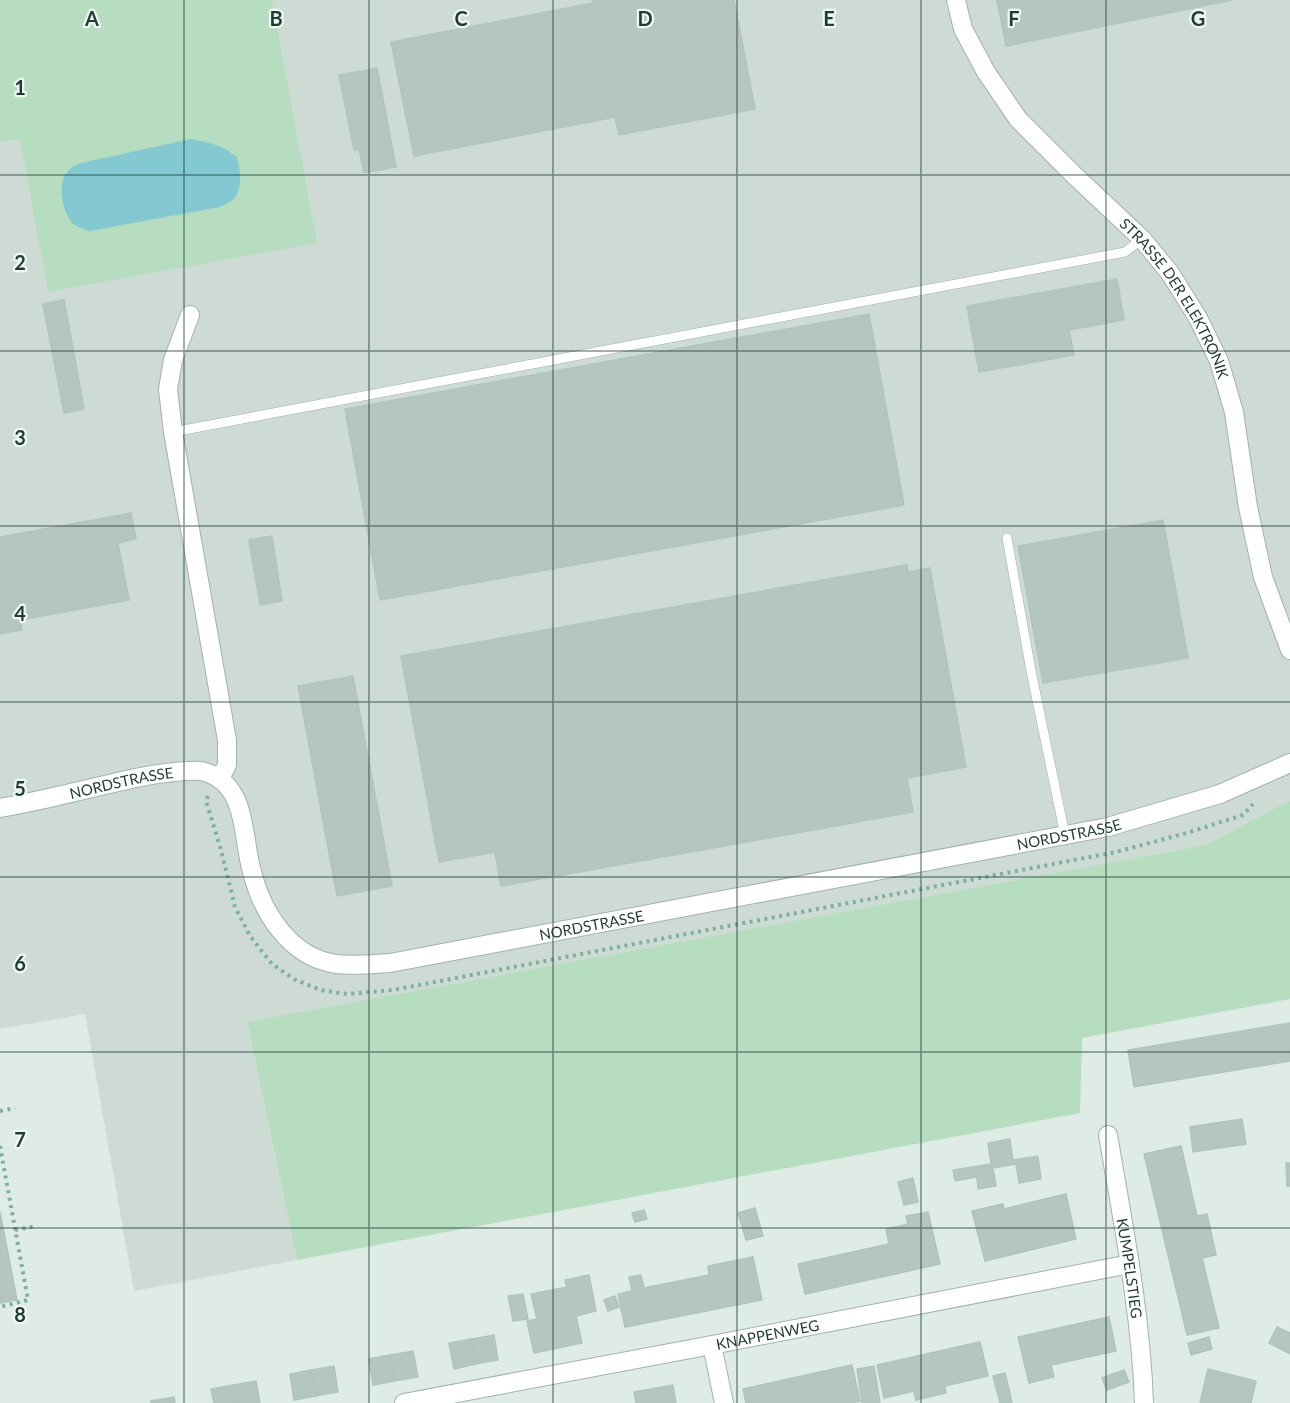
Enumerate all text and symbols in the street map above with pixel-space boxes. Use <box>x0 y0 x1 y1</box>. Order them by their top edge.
text: A <box>84 6 99 30</box>
text: B <box>269 6 283 30</box>
text: C <box>454 6 468 30</box>
text: D <box>637 6 653 30</box>
text: E <box>823 6 835 30</box>
text: F <box>1008 6 1020 30</box>
text: G <box>1191 6 1205 30</box>
text: 1 <box>14 75 26 99</box>
street label: STRASSE DER ELEKTRONIK <box>1116 214 1233 381</box>
text: 2 <box>14 250 26 274</box>
text: 3 <box>14 425 26 449</box>
text: 4 <box>14 601 26 625</box>
street label: NORDSTRASSE <box>68 763 174 802</box>
text: 5 <box>14 776 26 800</box>
street label: NORDSTRASSE <box>1015 815 1123 853</box>
street label: NORDSTRASSE <box>538 906 645 944</box>
text: 6 <box>14 951 26 975</box>
text: 7 <box>14 1127 26 1151</box>
street label: KUMPELSTIEG <box>1113 1217 1146 1319</box>
text: 8 <box>14 1302 26 1326</box>
street label: KNAPPENWEG <box>714 1315 821 1353</box>

